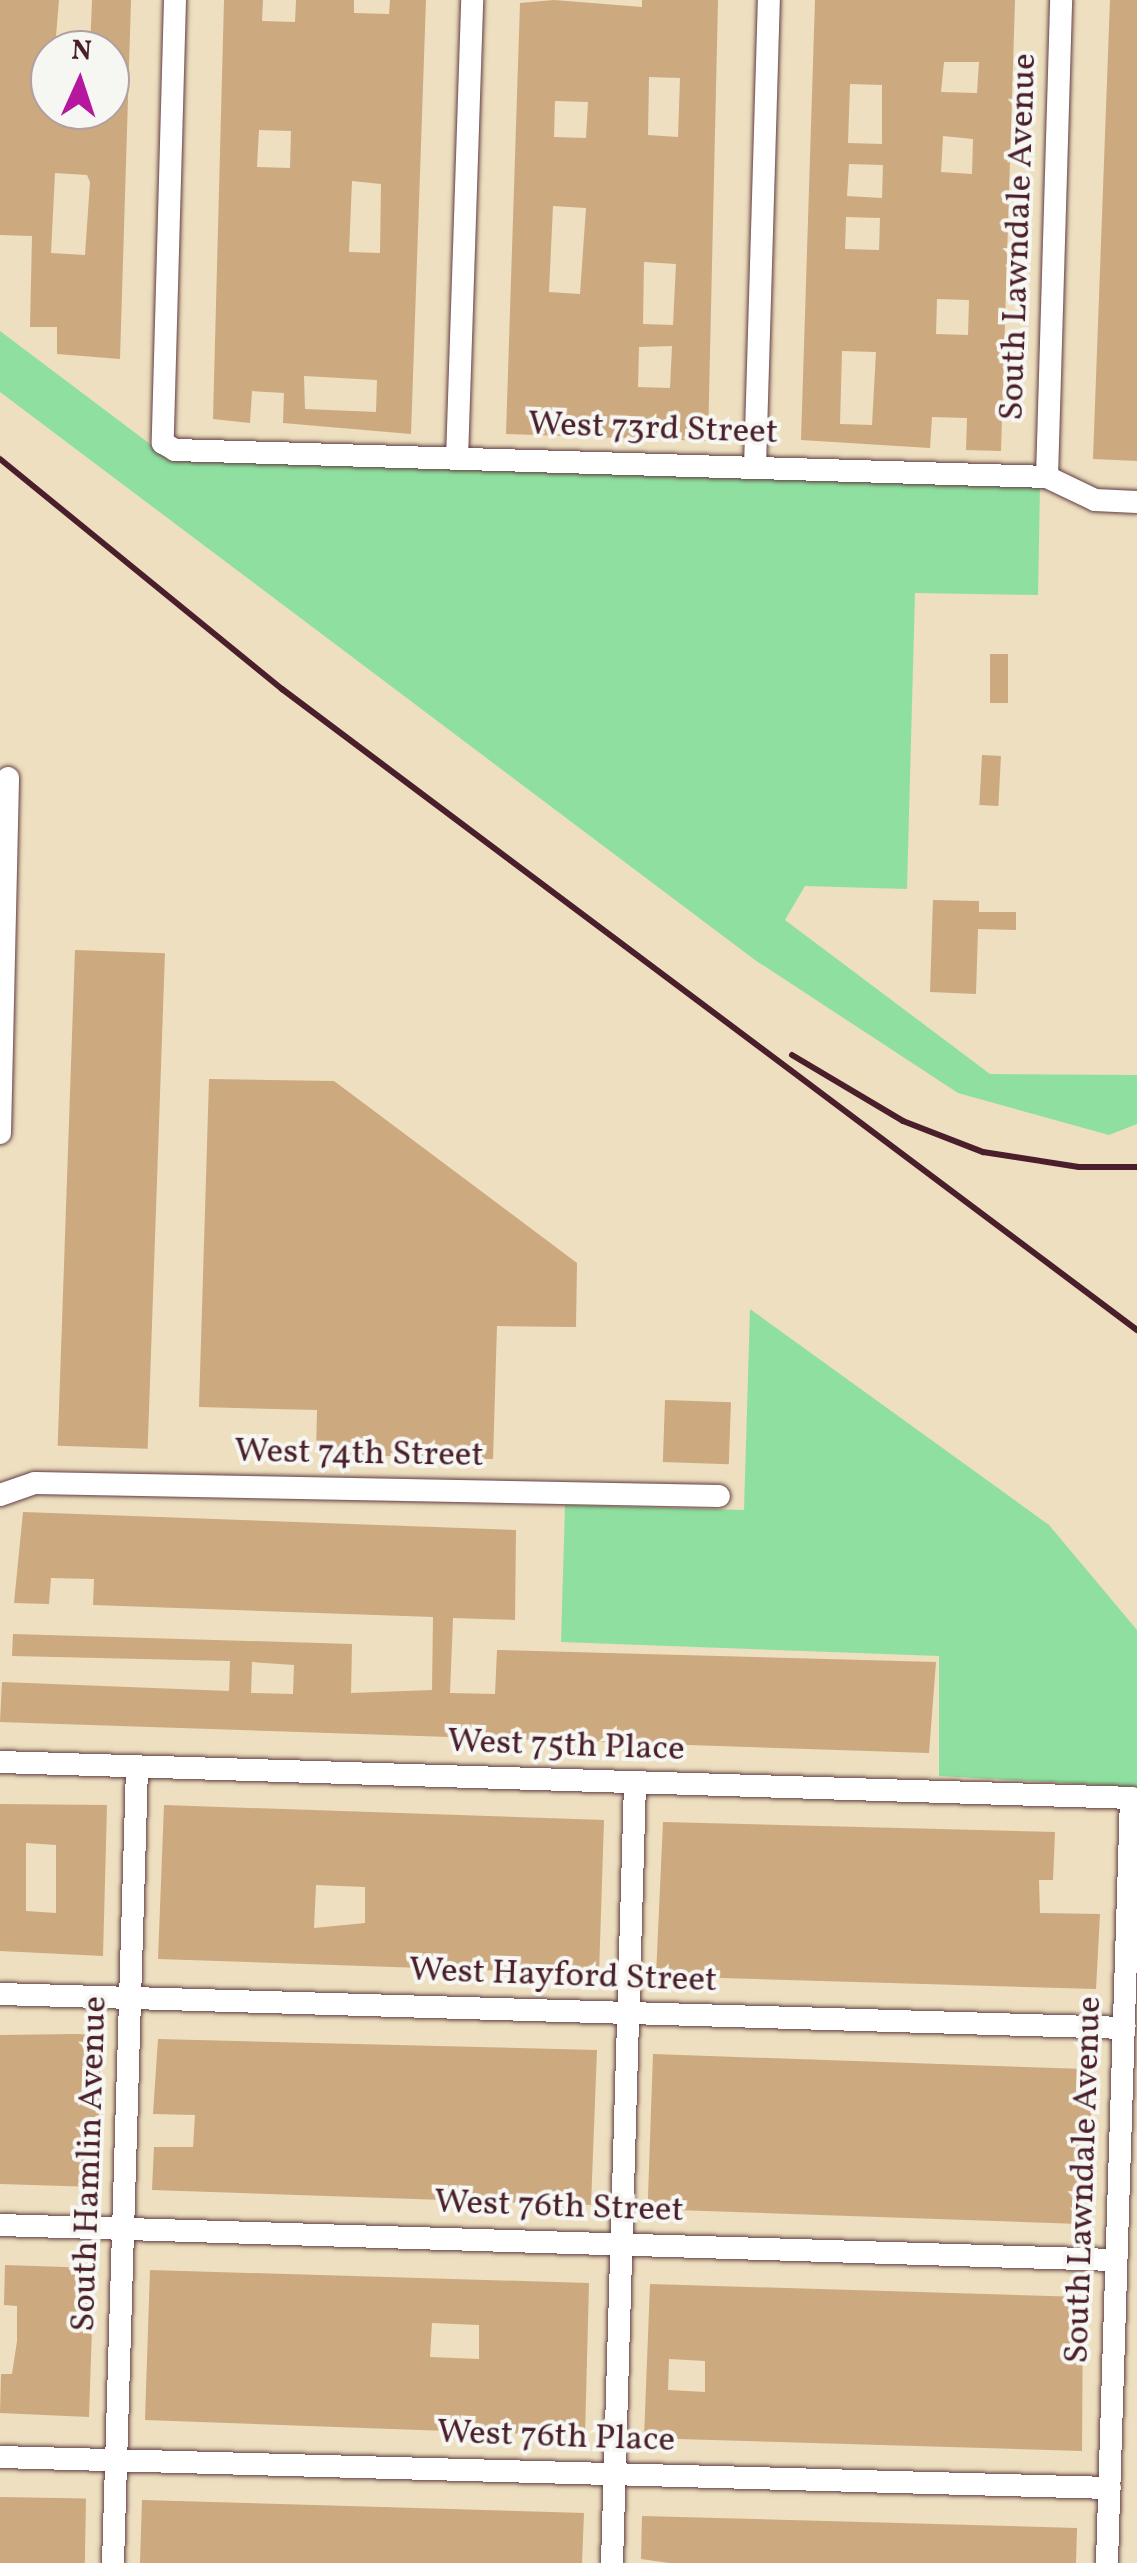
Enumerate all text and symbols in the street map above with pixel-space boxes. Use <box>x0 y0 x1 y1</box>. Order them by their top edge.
north arrow <box>30 30 130 130</box>
text: N <box>70 32 93 72</box>
street label: South Lawndale Avenue <box>992 53 1046 421</box>
street label: West 73rd Street <box>527 404 779 454</box>
street label: West 74th Street <box>234 1431 484 1477</box>
street label: West 75th Place <box>447 1721 685 1771</box>
street label: West Hayford Street <box>408 1950 718 2002</box>
street label: South Hamlin Avenue <box>63 1995 117 2333</box>
street label: South Lawndale Avenue <box>1057 1996 1111 2364</box>
street label: West 76th Street <box>433 2182 685 2232</box>
street label: West 76th Place <box>436 2412 676 2462</box>

